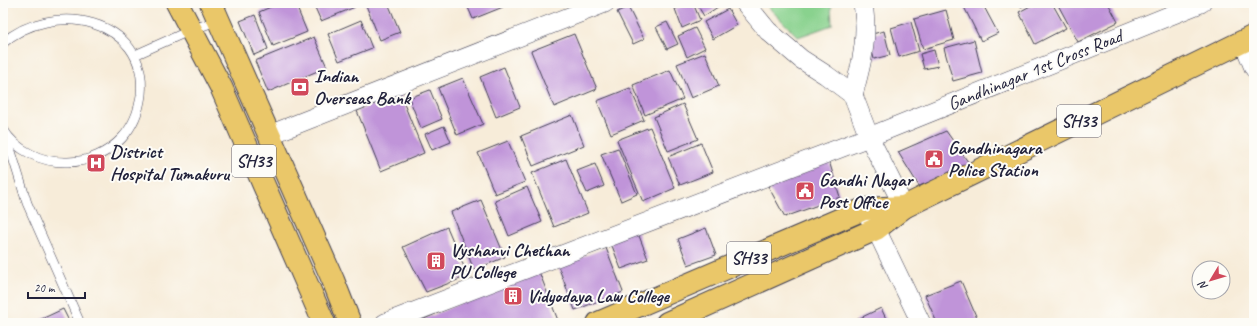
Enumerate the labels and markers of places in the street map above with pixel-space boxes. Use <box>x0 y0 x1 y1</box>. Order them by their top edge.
place label: Indian Overseas Bank <box>314 64 412 110</box>
bank icon: Indian Overseas Bank <box>289 76 311 98</box>
place label: Gandhinagara Police Station <box>948 136 1043 182</box>
place label: District Hospital Tumakuru <box>110 140 231 186</box>
public building icon: Gandhinagara Police Station <box>923 148 945 170</box>
hospital icon: District Hospital Tumakuru <box>85 152 107 174</box>
place label: Gandhi Nagar Post Office <box>819 168 914 214</box>
public building icon: Gandhi Nagar Post Office <box>794 180 816 202</box>
place label: Vyshanvi Chethan PU College <box>450 238 571 284</box>
building icon: Vyshanvi Chethan PU College <box>425 250 447 272</box>
place label: Vidyodaya Law College <box>527 284 671 308</box>
building icon: Vidyodaya Law College <box>502 285 524 307</box>

